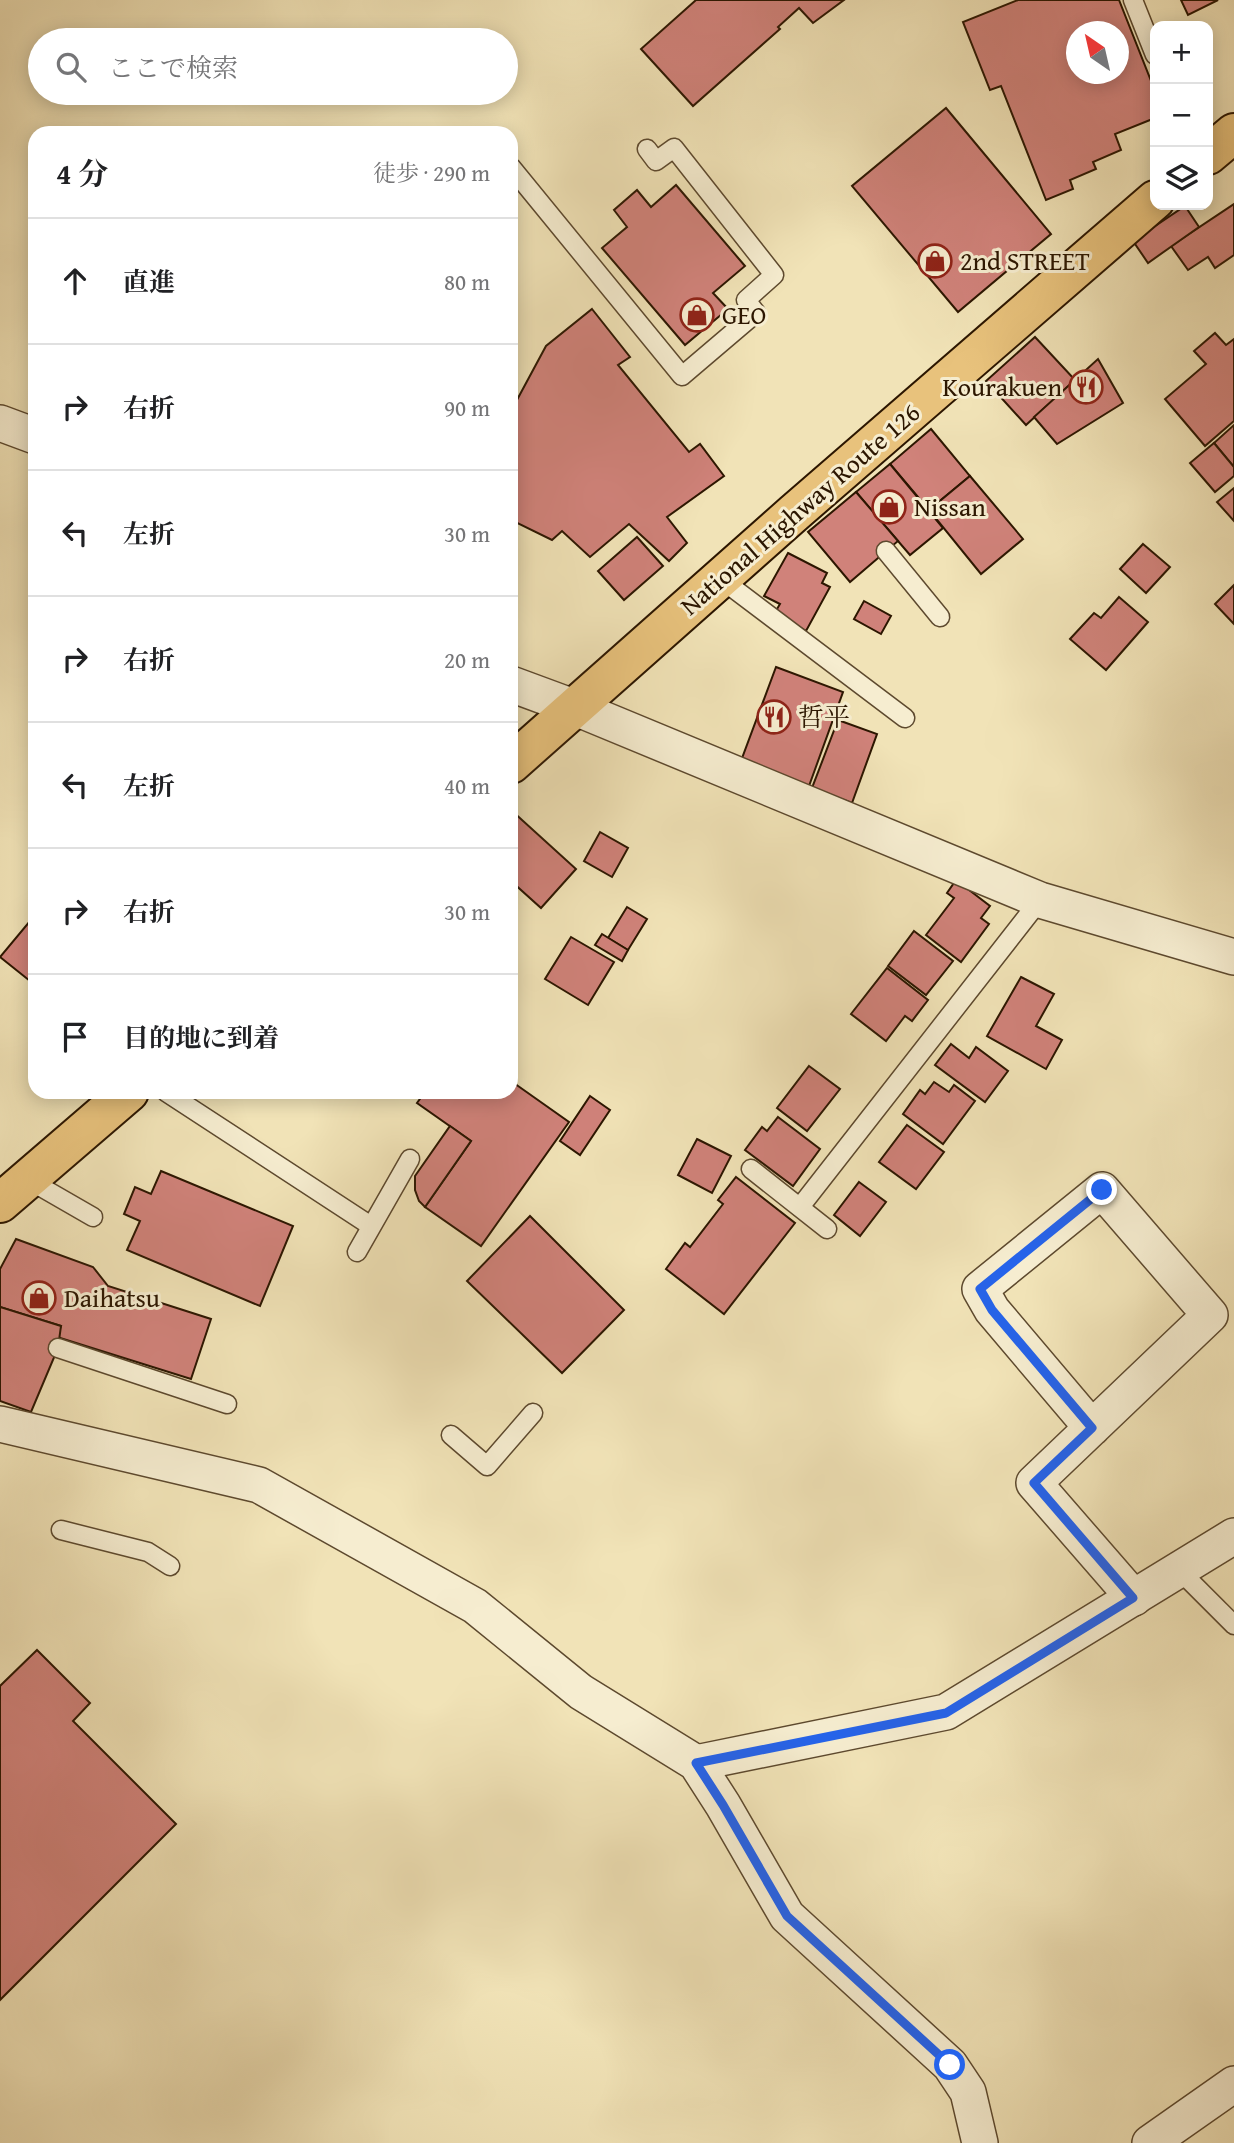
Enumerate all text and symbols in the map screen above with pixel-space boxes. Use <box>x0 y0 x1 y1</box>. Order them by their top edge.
north arrow <box>1066 21 1129 84</box>
map controls <box>1150 21 1213 210</box>
button: + <box>1150 21 1213 84</box>
search box <box>28 28 518 105</box>
icon: search <box>52 48 90 86</box>
text: ここで検索 <box>108 48 238 87</box>
button: − <box>1150 84 1213 147</box>
button: layers <box>1150 147 1213 210</box>
text: 4 分 <box>56 151 108 195</box>
text: 徒歩 · 290 m <box>373 156 490 189</box>
place label: 2nd STREET <box>960 241 1090 280</box>
shop icon: 2nd STREET <box>916 242 954 280</box>
icon: ahead <box>56 262 94 300</box>
text: 直進 <box>123 262 175 301</box>
text: 80 m <box>444 265 490 298</box>
place label: GEO <box>722 295 766 334</box>
shop icon: GEO <box>678 296 716 334</box>
place label: Kourakuen <box>942 367 1062 406</box>
restaurant icon: Kourakuen <box>1067 368 1105 406</box>
icon: right <box>56 388 94 426</box>
text: 右折 <box>123 388 175 427</box>
text: 90 m <box>444 391 490 424</box>
street label: National Highway Route 126 <box>671 393 928 624</box>
place label: Nissan <box>914 487 986 526</box>
shop icon: Nissan <box>870 488 908 526</box>
icon: left <box>56 514 94 552</box>
text: 左折 <box>123 514 175 553</box>
text: 30 m <box>444 517 490 550</box>
icon: right <box>56 640 94 678</box>
text: 右折 <box>123 640 175 679</box>
text: 20 m <box>444 643 490 676</box>
place label: 哲平 <box>798 697 850 736</box>
restaurant icon: 哲平 <box>755 698 793 736</box>
icon: left <box>56 766 94 804</box>
text: 左折 <box>123 766 175 805</box>
text: 40 m <box>444 769 490 802</box>
icon: right <box>56 892 94 930</box>
text: 右折 <box>123 892 175 931</box>
text: 30 m <box>444 895 490 928</box>
icon: arrive <box>56 1018 94 1056</box>
text: 目的地に到着 <box>123 1018 279 1057</box>
route end <box>1086 1174 1117 1205</box>
place label: Daihatsu <box>64 1278 160 1317</box>
shop icon: Daihatsu <box>20 1279 58 1317</box>
route start <box>934 2049 965 2080</box>

